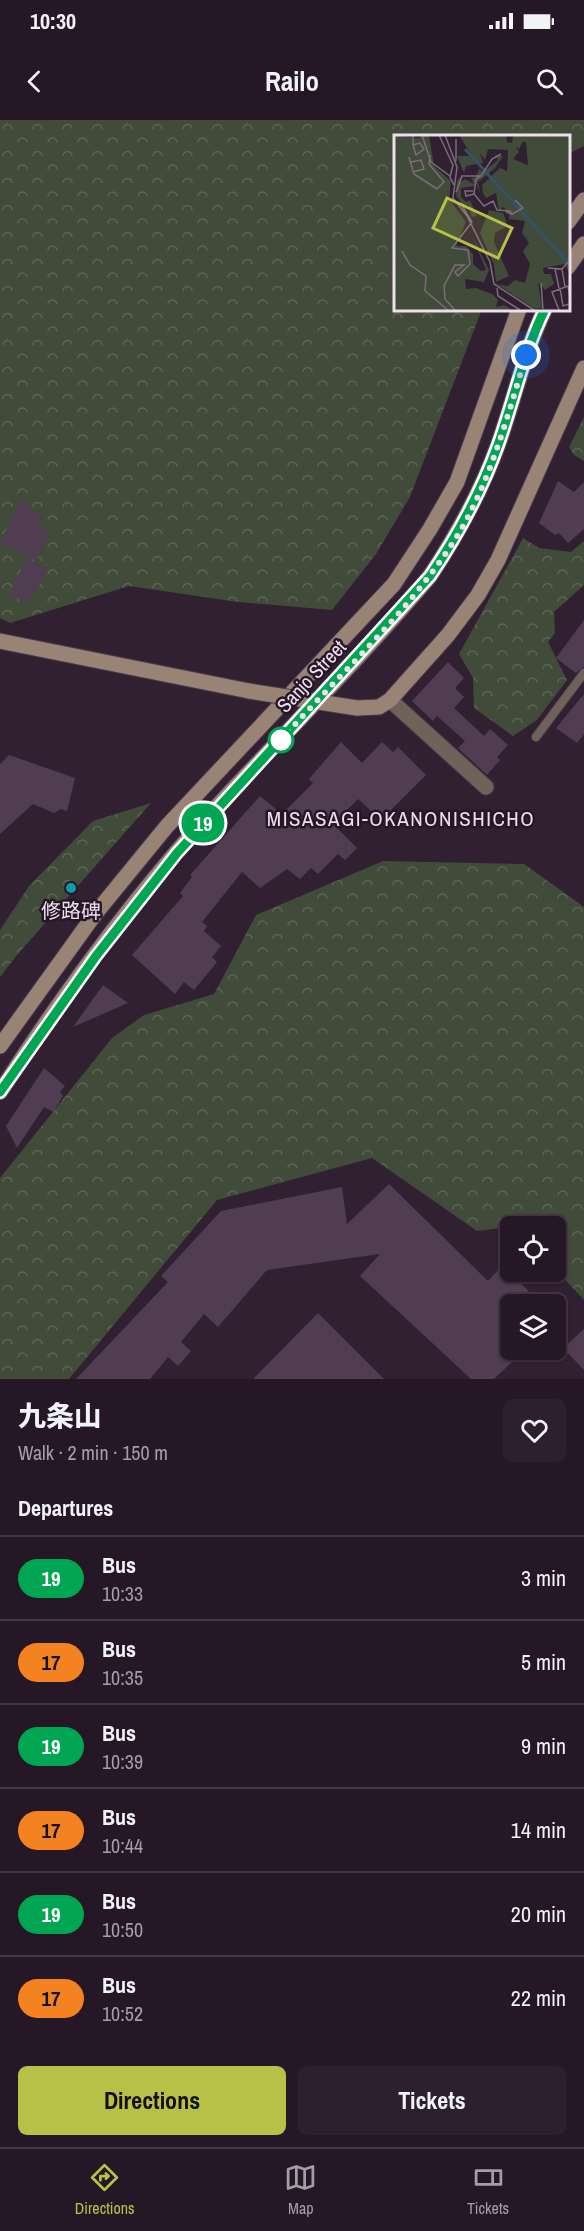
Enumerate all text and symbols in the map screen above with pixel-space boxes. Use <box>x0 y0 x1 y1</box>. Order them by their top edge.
text: 10:30 <box>30 6 76 36</box>
text: Railo <box>265 63 319 99</box>
icon: back <box>18 65 51 98</box>
icon: search <box>533 65 566 98</box>
inset map <box>394 135 569 310</box>
your location <box>511 340 541 370</box>
street label: Sanjo Street <box>270 633 352 718</box>
unlabelled marker <box>268 727 294 753</box>
line badge: 19 <box>176 804 230 842</box>
district label: MISASAGI-OKANONISHICHO <box>267 804 535 833</box>
text: 19 <box>193 809 213 838</box>
marker: 修路碑 <box>64 881 78 895</box>
place label: 修路碑 <box>41 897 101 924</box>
map controls <box>500 1216 566 1360</box>
button: locate <box>500 1216 566 1282</box>
button: layers <box>500 1294 566 1360</box>
text: 九条山 <box>18 1397 102 1435</box>
button: heart <box>503 1399 566 1462</box>
text: Walk · 2 min · 150 m <box>18 1439 168 1466</box>
text: Departures <box>18 1493 113 1523</box>
text: Bus <box>102 1550 136 1580</box>
text: 3 min <box>521 1563 566 1593</box>
text: 19 <box>41 1564 61 1593</box>
text: 10:33 <box>102 1580 143 1607</box>
text: Bus <box>102 1634 136 1664</box>
text: 5 min <box>521 1647 566 1677</box>
text: 17 <box>41 1648 61 1677</box>
text: 10:35 <box>102 1664 143 1691</box>
text: Bus <box>102 1718 136 1748</box>
text: 9 min <box>521 1731 566 1761</box>
text: 19 <box>41 1732 61 1761</box>
text: 10:39 <box>102 1748 143 1775</box>
text: Bus <box>102 1802 136 1832</box>
text: 14 min <box>511 1815 566 1845</box>
text: 17 <box>41 1816 61 1845</box>
text: 10:44 <box>102 1832 143 1859</box>
text: Bus <box>102 1886 136 1916</box>
text: 20 min <box>511 1899 566 1929</box>
text: 19 <box>41 1900 61 1929</box>
text: 10:50 <box>102 1916 143 1943</box>
text: Bus <box>102 1970 136 2000</box>
text: 22 min <box>511 1983 566 2013</box>
text: 17 <box>41 1984 61 2013</box>
text: 10:52 <box>102 2000 143 2027</box>
button: Directions <box>18 2066 286 2135</box>
button: Tickets <box>298 2066 566 2135</box>
tab: Directions <box>75 2161 135 2219</box>
tab: Map <box>284 2161 317 2219</box>
tab: Tickets <box>467 2161 509 2219</box>

